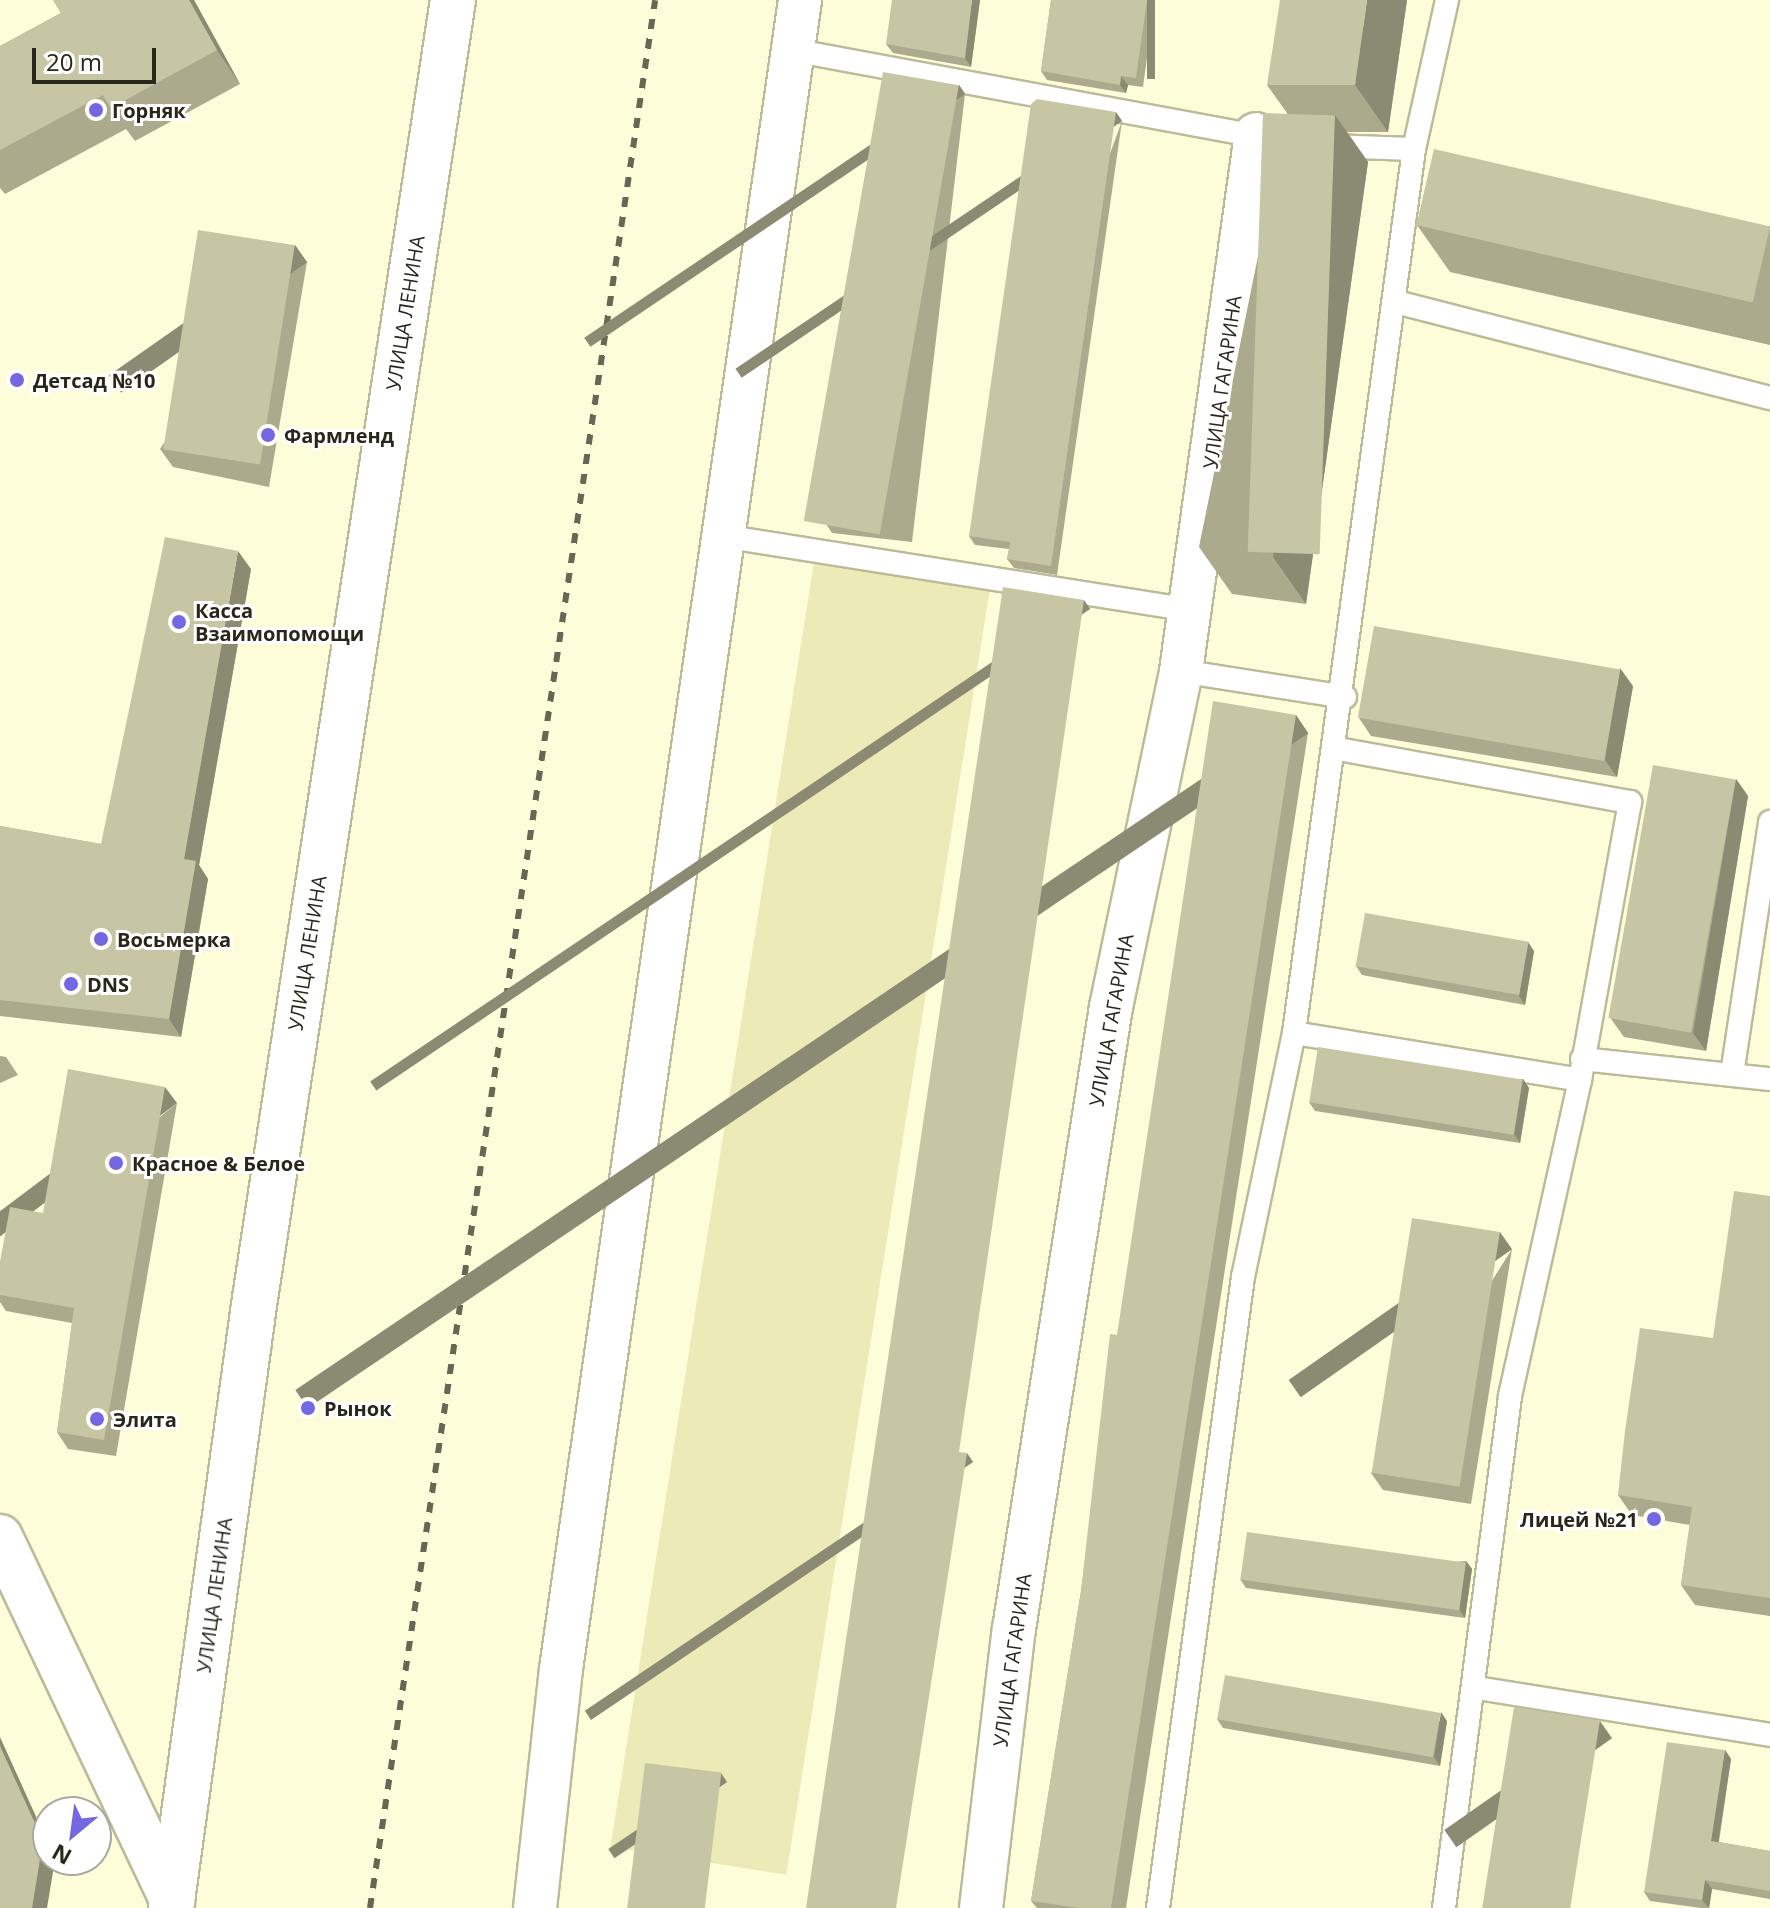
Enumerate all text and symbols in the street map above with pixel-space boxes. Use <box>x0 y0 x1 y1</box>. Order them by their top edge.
scale bar <box>36 32 160 82</box>
text: 20 m <box>46 45 102 78</box>
place label: Горняк <box>112 98 186 122</box>
marker: Горняк <box>87 101 105 119</box>
street label: УЛИЦА ЛЕНИНА <box>381 234 429 392</box>
street label: УЛИЦА ГАГАРИНА <box>1198 294 1246 470</box>
place label: Детсад №10 <box>33 368 155 392</box>
marker: Детсад №10 <box>8 371 26 389</box>
place label: Фармленд <box>284 423 394 447</box>
marker: Фармленд <box>259 426 277 444</box>
place label: Касса Взаимопомощи <box>195 598 364 645</box>
marker: Касса Взаимопомощи <box>170 613 188 631</box>
street label: УЛИЦА ЛЕНИНА <box>283 874 331 1032</box>
place label: Восьмерка <box>117 927 231 951</box>
marker: Восьмерка <box>92 930 110 948</box>
street label: УЛИЦА ГАГАРИНА <box>1084 932 1138 1108</box>
place label: DNS <box>87 972 129 996</box>
marker: DNS <box>62 975 80 993</box>
place label: Красное & Белое <box>132 1151 305 1175</box>
marker: Красное & Белое <box>107 1154 125 1172</box>
place label: Рынок <box>324 1396 392 1420</box>
marker: Рынок <box>299 1399 317 1417</box>
place label: Элита <box>113 1407 177 1431</box>
marker: Элита <box>88 1410 106 1428</box>
place label: Лицей №21 <box>1520 1507 1638 1531</box>
marker: Лицей №21 <box>1645 1510 1663 1528</box>
street label: УЛИЦА ЛЕНИНА <box>191 1516 237 1674</box>
street label: УЛИЦА ГАГАРИНА <box>988 1572 1036 1748</box>
north arrow <box>32 1796 112 1876</box>
text: N <box>46 1838 76 1873</box>

